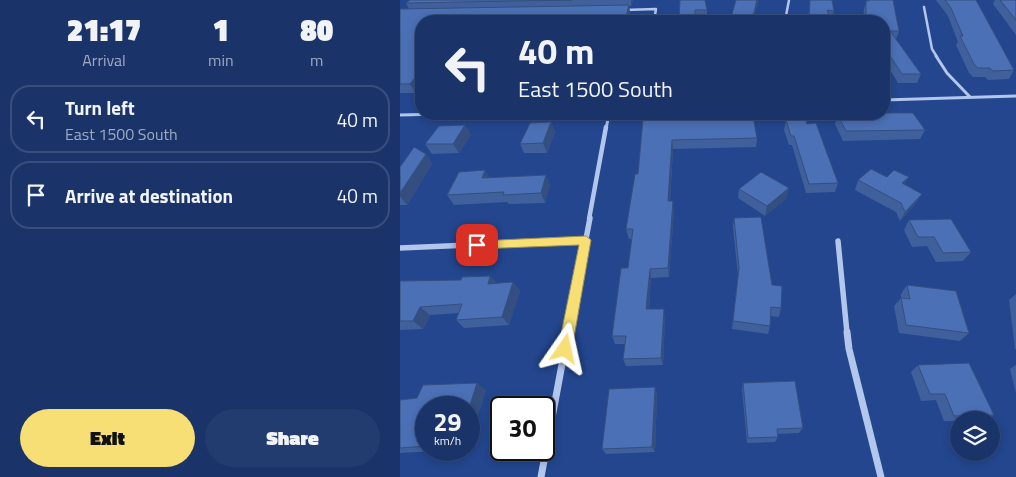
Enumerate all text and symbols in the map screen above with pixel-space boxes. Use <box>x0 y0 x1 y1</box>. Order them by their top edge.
text: 21:17 <box>67 7 141 53</box>
text: 1 <box>213 7 229 53</box>
text: 80 <box>300 7 333 53</box>
text: 40 m <box>518 24 594 78</box>
icon: left <box>435 35 500 100</box>
text: Arrival <box>82 48 126 72</box>
text: min <box>208 48 234 72</box>
text: m <box>310 48 323 72</box>
text: East 1500 South <box>518 72 673 106</box>
text: Turn left <box>65 93 135 122</box>
icon: left <box>22 105 50 133</box>
text: 40 m <box>337 105 378 134</box>
text: East 1500 South <box>65 122 178 146</box>
icon: arrive <box>22 181 50 209</box>
text: Arrive at destination <box>65 181 233 210</box>
text: 40 m <box>337 181 378 210</box>
pin <box>456 224 498 266</box>
icon: arrive <box>463 231 491 259</box>
position arrow <box>538 322 590 374</box>
speed limit sign: 30 <box>490 396 555 461</box>
text: 29 <box>433 403 462 441</box>
button: Exit <box>20 409 195 467</box>
button: Share <box>205 409 380 467</box>
map controls <box>950 411 1000 461</box>
button: layers <box>950 411 1000 461</box>
text: km/h <box>434 431 461 450</box>

